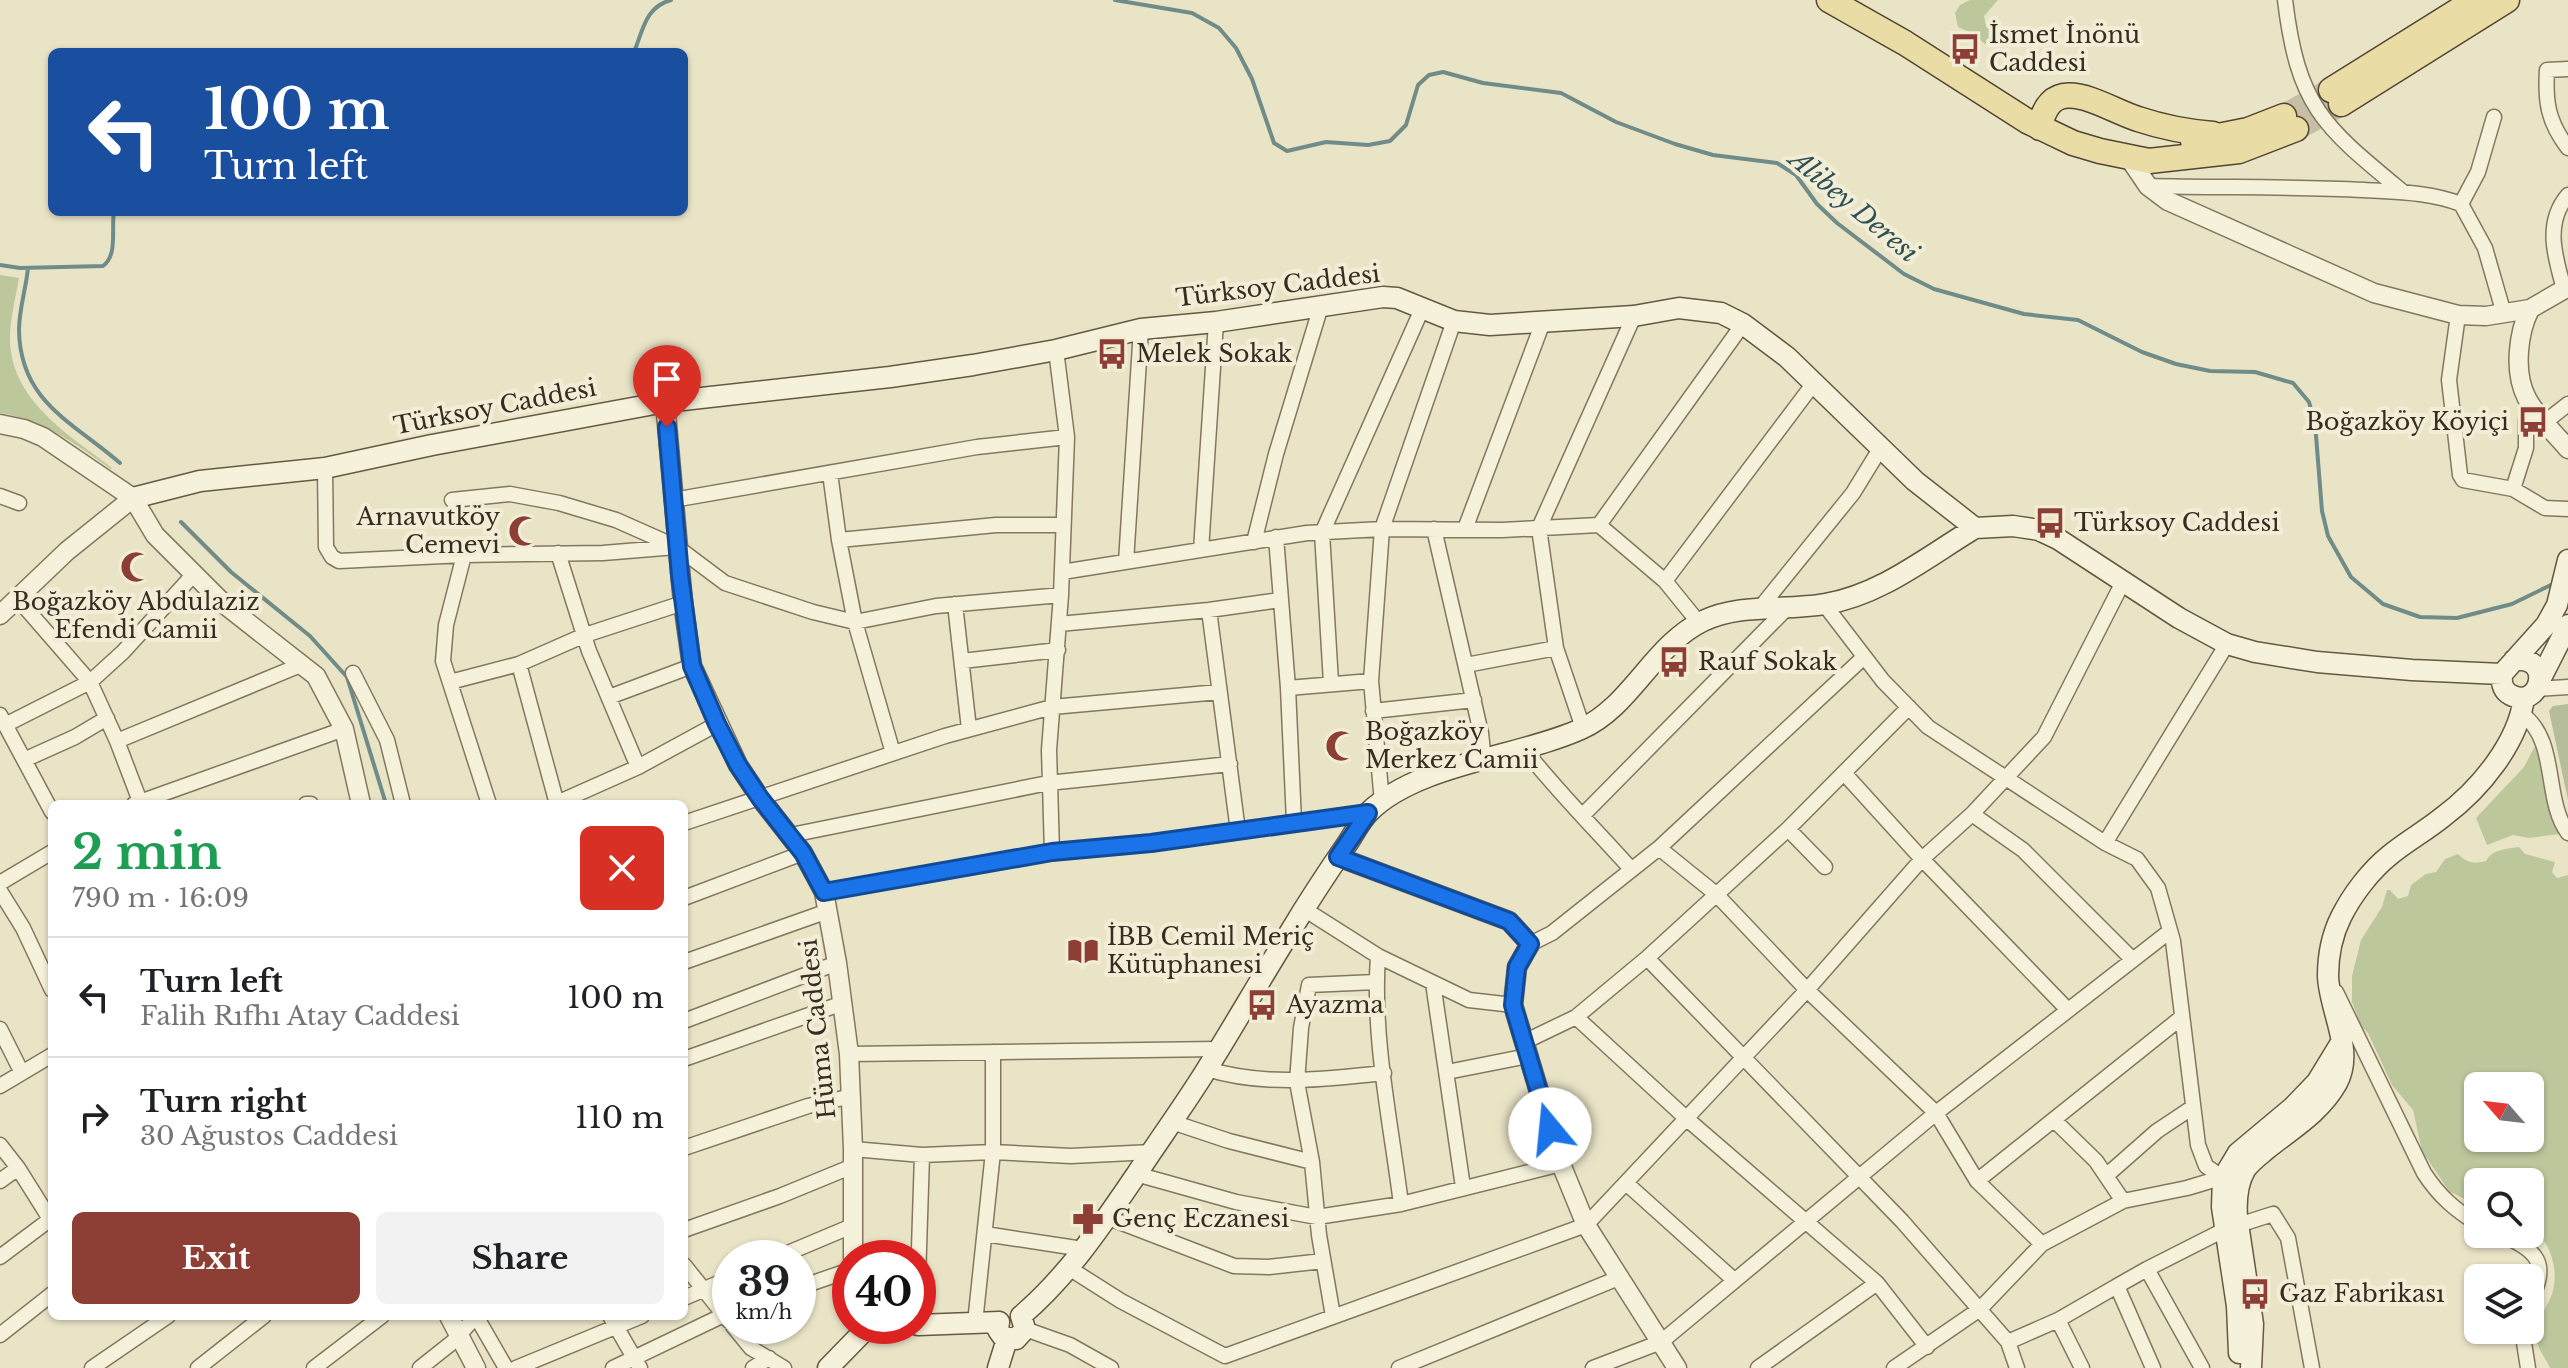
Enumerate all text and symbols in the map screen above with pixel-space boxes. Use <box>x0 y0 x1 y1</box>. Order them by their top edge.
place label: İsmet İnönü Caddesi <box>1989 20 2140 77</box>
bus stop icon: İsmet İnönü Caddesi <box>1948 32 1982 66</box>
text: 100 m <box>204 75 390 144</box>
icon: left <box>72 80 176 184</box>
water label: Alibey Deresi <box>1781 141 1925 269</box>
text: Turn left <box>204 144 368 189</box>
street label: Türksoy Caddesi <box>1174 259 1382 312</box>
bus stop icon: Melek Sokak <box>1095 337 1129 371</box>
place label: Melek Sokak <box>1136 339 1292 368</box>
pin <box>633 345 701 427</box>
icon: arrive <box>645 357 689 401</box>
street label: Türksoy Caddesi <box>391 373 599 440</box>
bus stop icon: Boğazköy Köyiçi <box>2516 405 2550 439</box>
place label: Boğazköy Köyiçi <box>2305 407 2509 436</box>
place label: Arnavutköy Cemevi <box>355 502 501 559</box>
bus stop icon: Türksoy Caddesi <box>2033 506 2067 540</box>
place label: Türksoy Caddesi <box>2074 508 2280 537</box>
mosque icon: Arnavutköy Cemevi <box>507 514 541 548</box>
mosque icon: Boğazköy Abdulaziz Efendi Camii <box>119 550 153 584</box>
place label: Boğazköy Abdulaziz Efendi Camii <box>12 587 260 644</box>
bus stop icon: Rauf Sokak <box>1657 645 1691 679</box>
place label: Rauf Sokak <box>1698 647 1837 676</box>
place label: Boğazköy Merkez Camii <box>1365 717 1538 774</box>
mosque icon: Boğazköy Merkez Camii <box>1324 729 1358 763</box>
text: 2 min <box>72 822 221 882</box>
button: close <box>580 826 664 910</box>
text: 790 m · 16:09 <box>72 882 249 914</box>
place label: İBB Cemil Meriç Kütüphanesi <box>1107 922 1314 979</box>
library icon: İBB Cemil Meriç Kütüphanesi <box>1066 934 1100 968</box>
street label: Hüma Caddesi <box>794 937 841 1121</box>
text: Turn left <box>140 963 283 1000</box>
icon: left <box>72 975 116 1019</box>
text: 100 m <box>567 979 664 1016</box>
bus stop icon: Ayazma <box>1245 988 1279 1022</box>
place label: Ayazma <box>1285 990 1385 1019</box>
text: Falih Rıfhı Atay Caddesi <box>140 1000 460 1032</box>
north arrow <box>2464 1072 2544 1152</box>
map controls <box>2464 1072 2544 1344</box>
text: Turn right <box>140 1083 307 1120</box>
position arrow <box>1508 1087 1592 1171</box>
icon: right <box>72 1095 116 1139</box>
text: 110 m <box>575 1099 664 1136</box>
text: 30 Ağustos Caddesi <box>140 1120 398 1152</box>
button: search <box>2464 1168 2544 1248</box>
pharmacy icon: Genç Eczanesi <box>1071 1202 1105 1236</box>
place label: Genç Eczanesi <box>1112 1204 1289 1233</box>
button: Exit <box>72 1212 360 1304</box>
button: Share <box>376 1212 664 1304</box>
speed limit sign: 40 <box>832 1240 936 1344</box>
text: 39 <box>738 1257 790 1307</box>
button: layers <box>2464 1264 2544 1344</box>
bus stop icon: Gaz Fabrikası <box>2238 1277 2272 1311</box>
place label: Gaz Fabrikası <box>2279 1279 2444 1308</box>
text: km/h <box>736 1300 792 1324</box>

